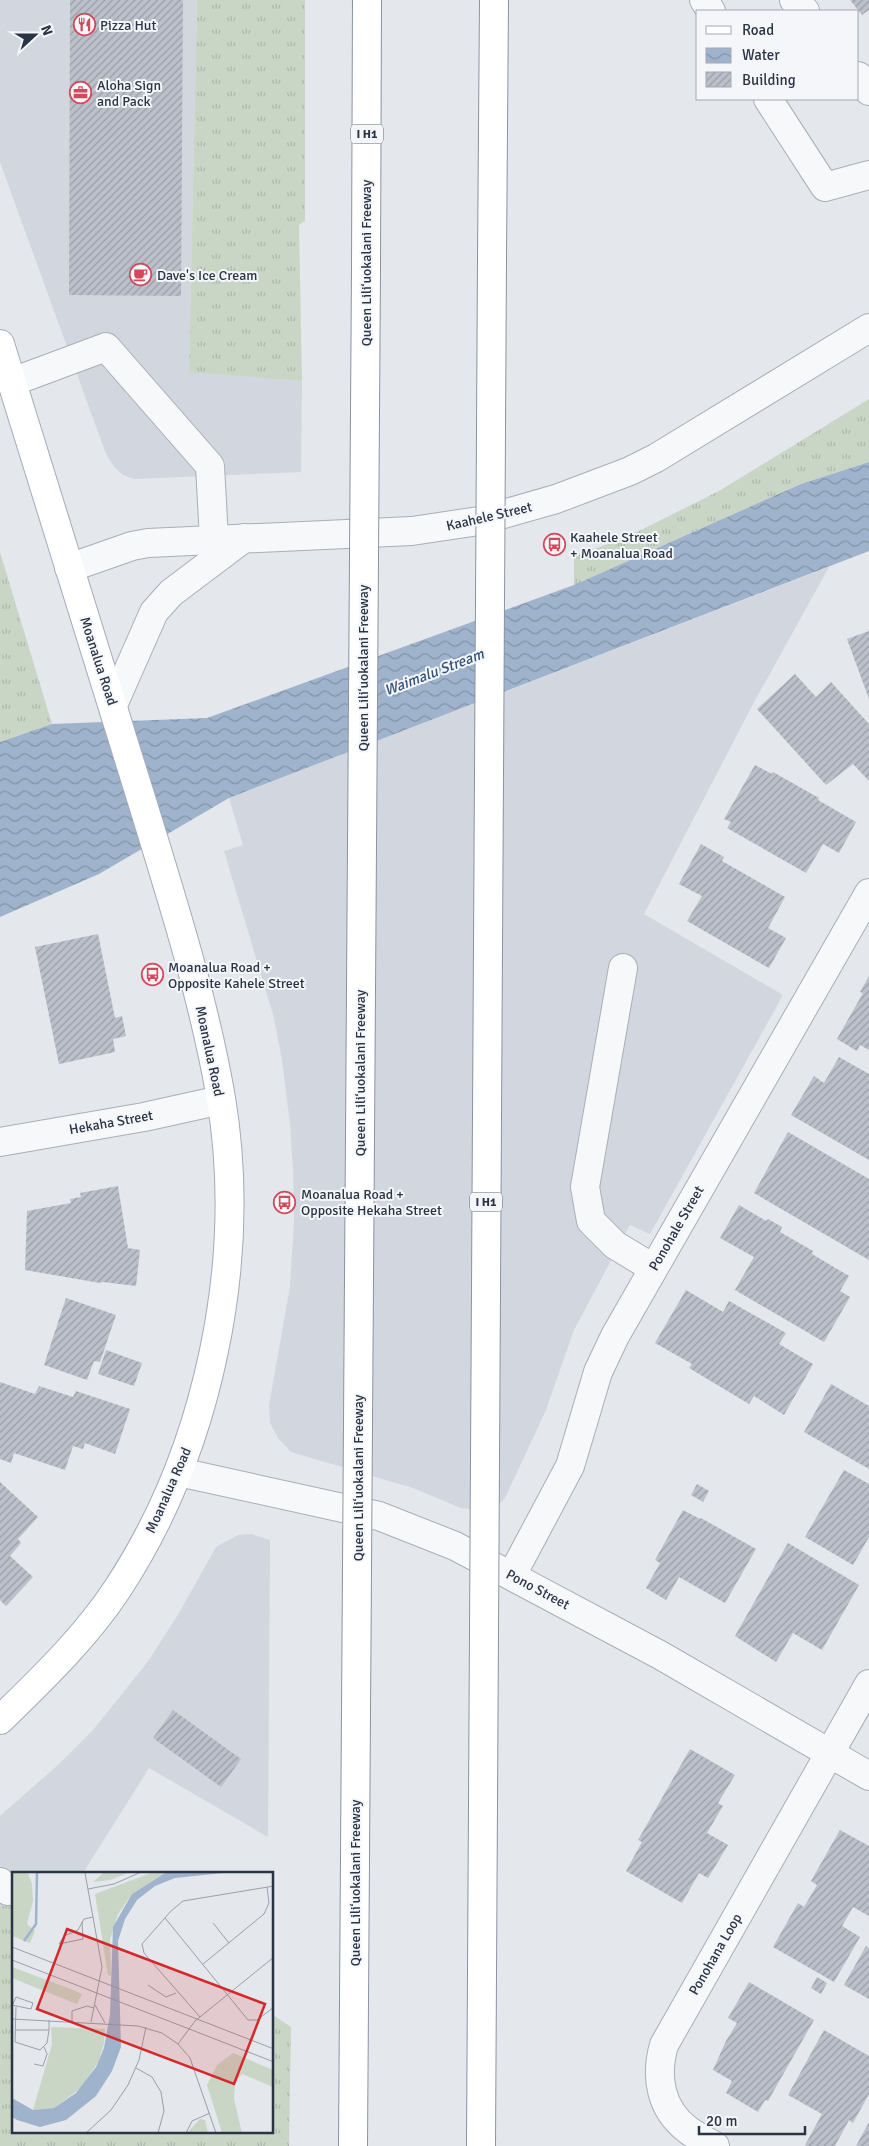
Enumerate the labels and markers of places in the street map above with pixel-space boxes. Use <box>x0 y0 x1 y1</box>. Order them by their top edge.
restaurant icon: Pizza Hut <box>72 13 96 37</box>
place label: Pizza Hut <box>100 17 157 34</box>
place label: Aloha Sign and Pack <box>97 77 161 110</box>
office icon: Aloha Sign and Pack <box>69 81 93 105</box>
cafe icon: Dave's Ice Cream <box>129 263 153 287</box>
place label: Dave's Ice Cream <box>157 267 257 284</box>
place label: Kaahele Street + Moanalua Road <box>570 529 673 562</box>
bus stop icon: Kaahele Street + Moanalua Road <box>542 533 566 557</box>
place label: Moanalua Road + Opposite Kahele Street <box>168 959 305 992</box>
bus stop icon: Moanalua Road + Opposite Kahele Street <box>140 963 164 987</box>
place label: Moanalua Road + Opposite Hekaha Street <box>301 1186 442 1219</box>
bus stop icon: Moanalua Road + Opposite Hekaha Street <box>273 1190 297 1214</box>

